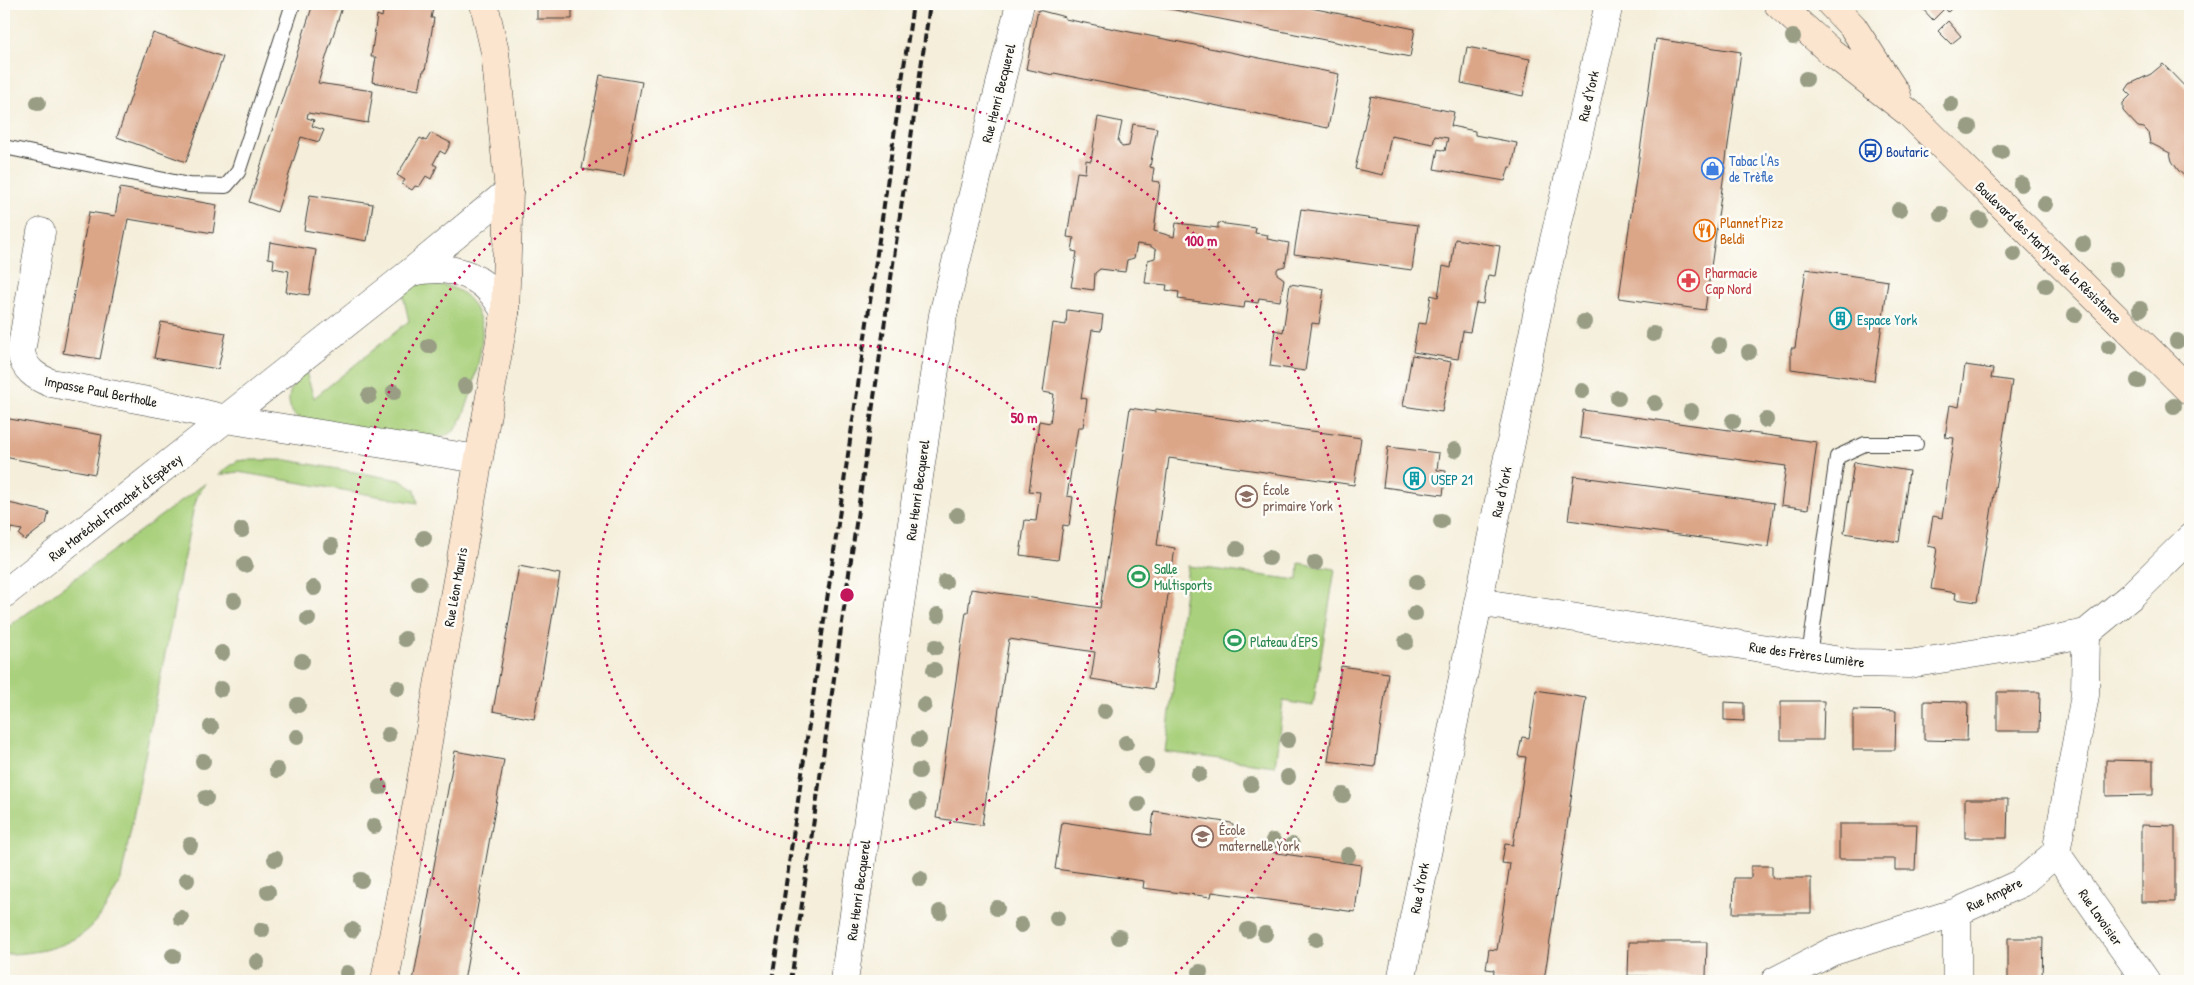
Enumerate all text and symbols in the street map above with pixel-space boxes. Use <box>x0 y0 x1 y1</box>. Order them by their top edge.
street label: Rue Henri Becquerel <box>977 41 1021 145</box>
street label: Rue d'York <box>1573 69 1603 123</box>
bus stop icon: Boutaric <box>1858 139 1882 163</box>
place label: Boutaric <box>1886 142 1929 161</box>
place label: Tabac l'As de Trèfle <box>1729 151 1779 186</box>
shop icon: Tabac l'As de Trèfle <box>1701 156 1725 180</box>
street label: Boulevard des Martyrs de la Résistance <box>1971 177 2127 328</box>
place label: Plannet'Pizz Beldi <box>1720 213 1783 248</box>
restaurant icon: Plannet'Pizz Beldi <box>1692 218 1716 242</box>
text: 100 m <box>1185 230 1217 251</box>
place label: Pharmacie Cap Nord <box>1705 263 1758 299</box>
pharmacy icon: Pharmacie Cap Nord <box>1677 268 1701 292</box>
building icon: Espace York <box>1829 307 1853 331</box>
place label: Espace York <box>1857 310 1918 330</box>
street label: Impasse Paul Bertholle <box>43 371 159 412</box>
text: 50 m <box>1011 407 1037 428</box>
street label: Rue Henri Becquerel <box>901 438 934 542</box>
street label: Rue Maréchal Franchet d'Espèrey <box>44 449 186 566</box>
street label: Rue d'York <box>1486 465 1516 519</box>
building icon: USEP 21 <box>1403 467 1427 491</box>
place label: USEP 21 <box>1431 470 1473 489</box>
place label: École primaire York <box>1263 480 1333 516</box>
school or university icon: École primaire York <box>1235 485 1259 509</box>
street label: Rue Léon Mauris <box>439 546 471 628</box>
place label: Salle Multisports <box>1154 559 1212 595</box>
sports icon: Salle Multisports <box>1126 564 1150 588</box>
centre of rings <box>838 586 856 604</box>
sports icon: Plateau d'EPS <box>1222 629 1246 653</box>
place label: Plateau d'EPS <box>1250 632 1318 651</box>
street label: Rue des Frères Lumière <box>1748 637 1866 672</box>
place label: École maternelle York <box>1219 820 1300 855</box>
school or university icon: École maternelle York <box>1191 825 1215 849</box>
street label: Rue Henri Becquerel <box>842 838 875 942</box>
street label: Rue d'York <box>1405 861 1433 915</box>
street label: Rue Ampère <box>1963 872 2026 917</box>
street label: Rue Lavoisier <box>2074 885 2128 950</box>

